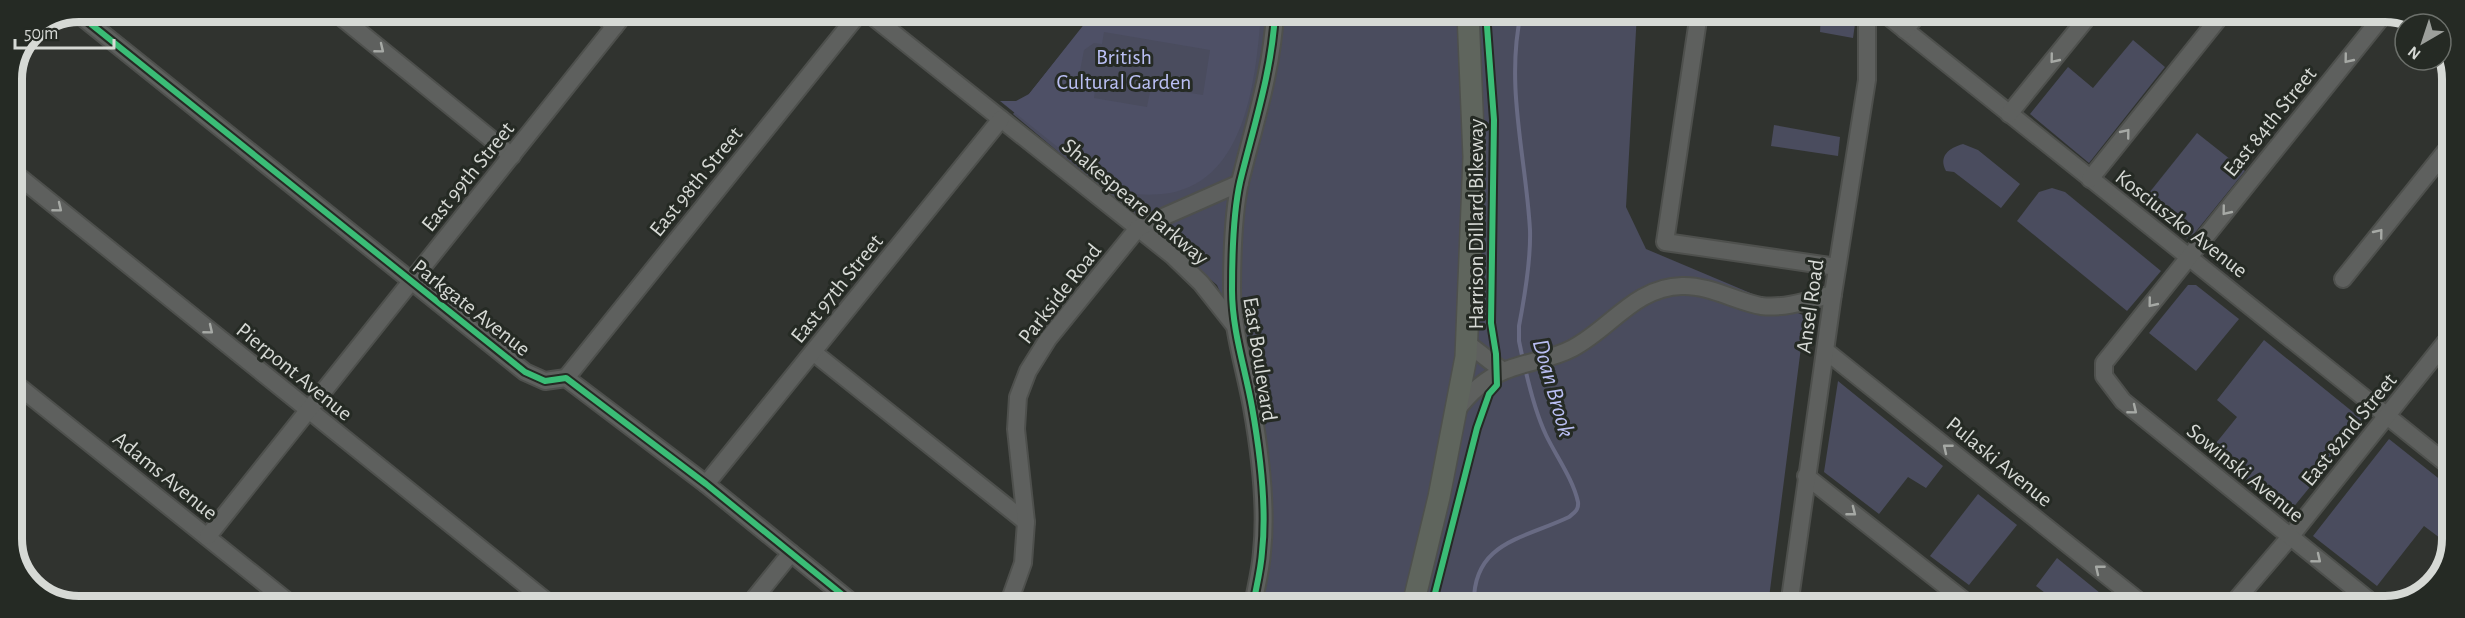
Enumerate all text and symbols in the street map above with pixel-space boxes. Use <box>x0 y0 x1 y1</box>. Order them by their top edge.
scale bar <box>15 12 114 50</box>
north arrow <box>2393 12 2453 72</box>
text: 50 m <box>24 25 58 43</box>
one-way arrow <box>373 42 384 53</box>
text: N <box>2405 43 2424 63</box>
park label: British Cultural Garden <box>1057 46 1191 93</box>
one-way arrow <box>2050 52 2061 63</box>
one-way arrow <box>2345 52 2356 63</box>
street label: East 84th Street <box>2219 63 2320 181</box>
street label: East 99th Street <box>417 118 518 235</box>
street label: Harrison Dillard Bikeway <box>1465 118 1487 329</box>
street label: East 98th Street <box>645 123 746 241</box>
one-way arrow <box>2119 129 2130 140</box>
street label: Shakespeare Parkway <box>1058 134 1213 270</box>
street label: Kosciuszko Avenue <box>2111 166 2252 282</box>
one-way arrow <box>51 200 62 211</box>
one-way arrow <box>2222 204 2233 215</box>
one-way arrow <box>2372 229 2383 240</box>
street label: East 97th Street <box>787 230 887 347</box>
street label: Parkside Road <box>1014 239 1106 348</box>
street label: Parkgate Avenue <box>408 255 534 360</box>
street label: Ansel Road <box>1792 258 1827 355</box>
street label: East Boulevard <box>1239 295 1281 423</box>
one-way arrow <box>2148 296 2159 307</box>
street label: Pierpont Avenue <box>232 319 356 425</box>
one-way arrow <box>202 323 213 334</box>
water label: Doan Brook <box>1528 337 1578 440</box>
street label: East 82nd Street <box>2297 369 2401 490</box>
one-way arrow <box>2126 403 2137 414</box>
street label: Pulaski Avenue <box>1942 413 2057 511</box>
street label: Sowinski Avenue <box>2183 419 2308 526</box>
street label: Adams Avenue <box>109 427 222 524</box>
one-way arrow <box>1943 444 1954 455</box>
one-way arrow <box>1846 505 1857 516</box>
one-way arrow <box>2311 552 2322 563</box>
one-way arrow <box>2095 566 2106 577</box>

